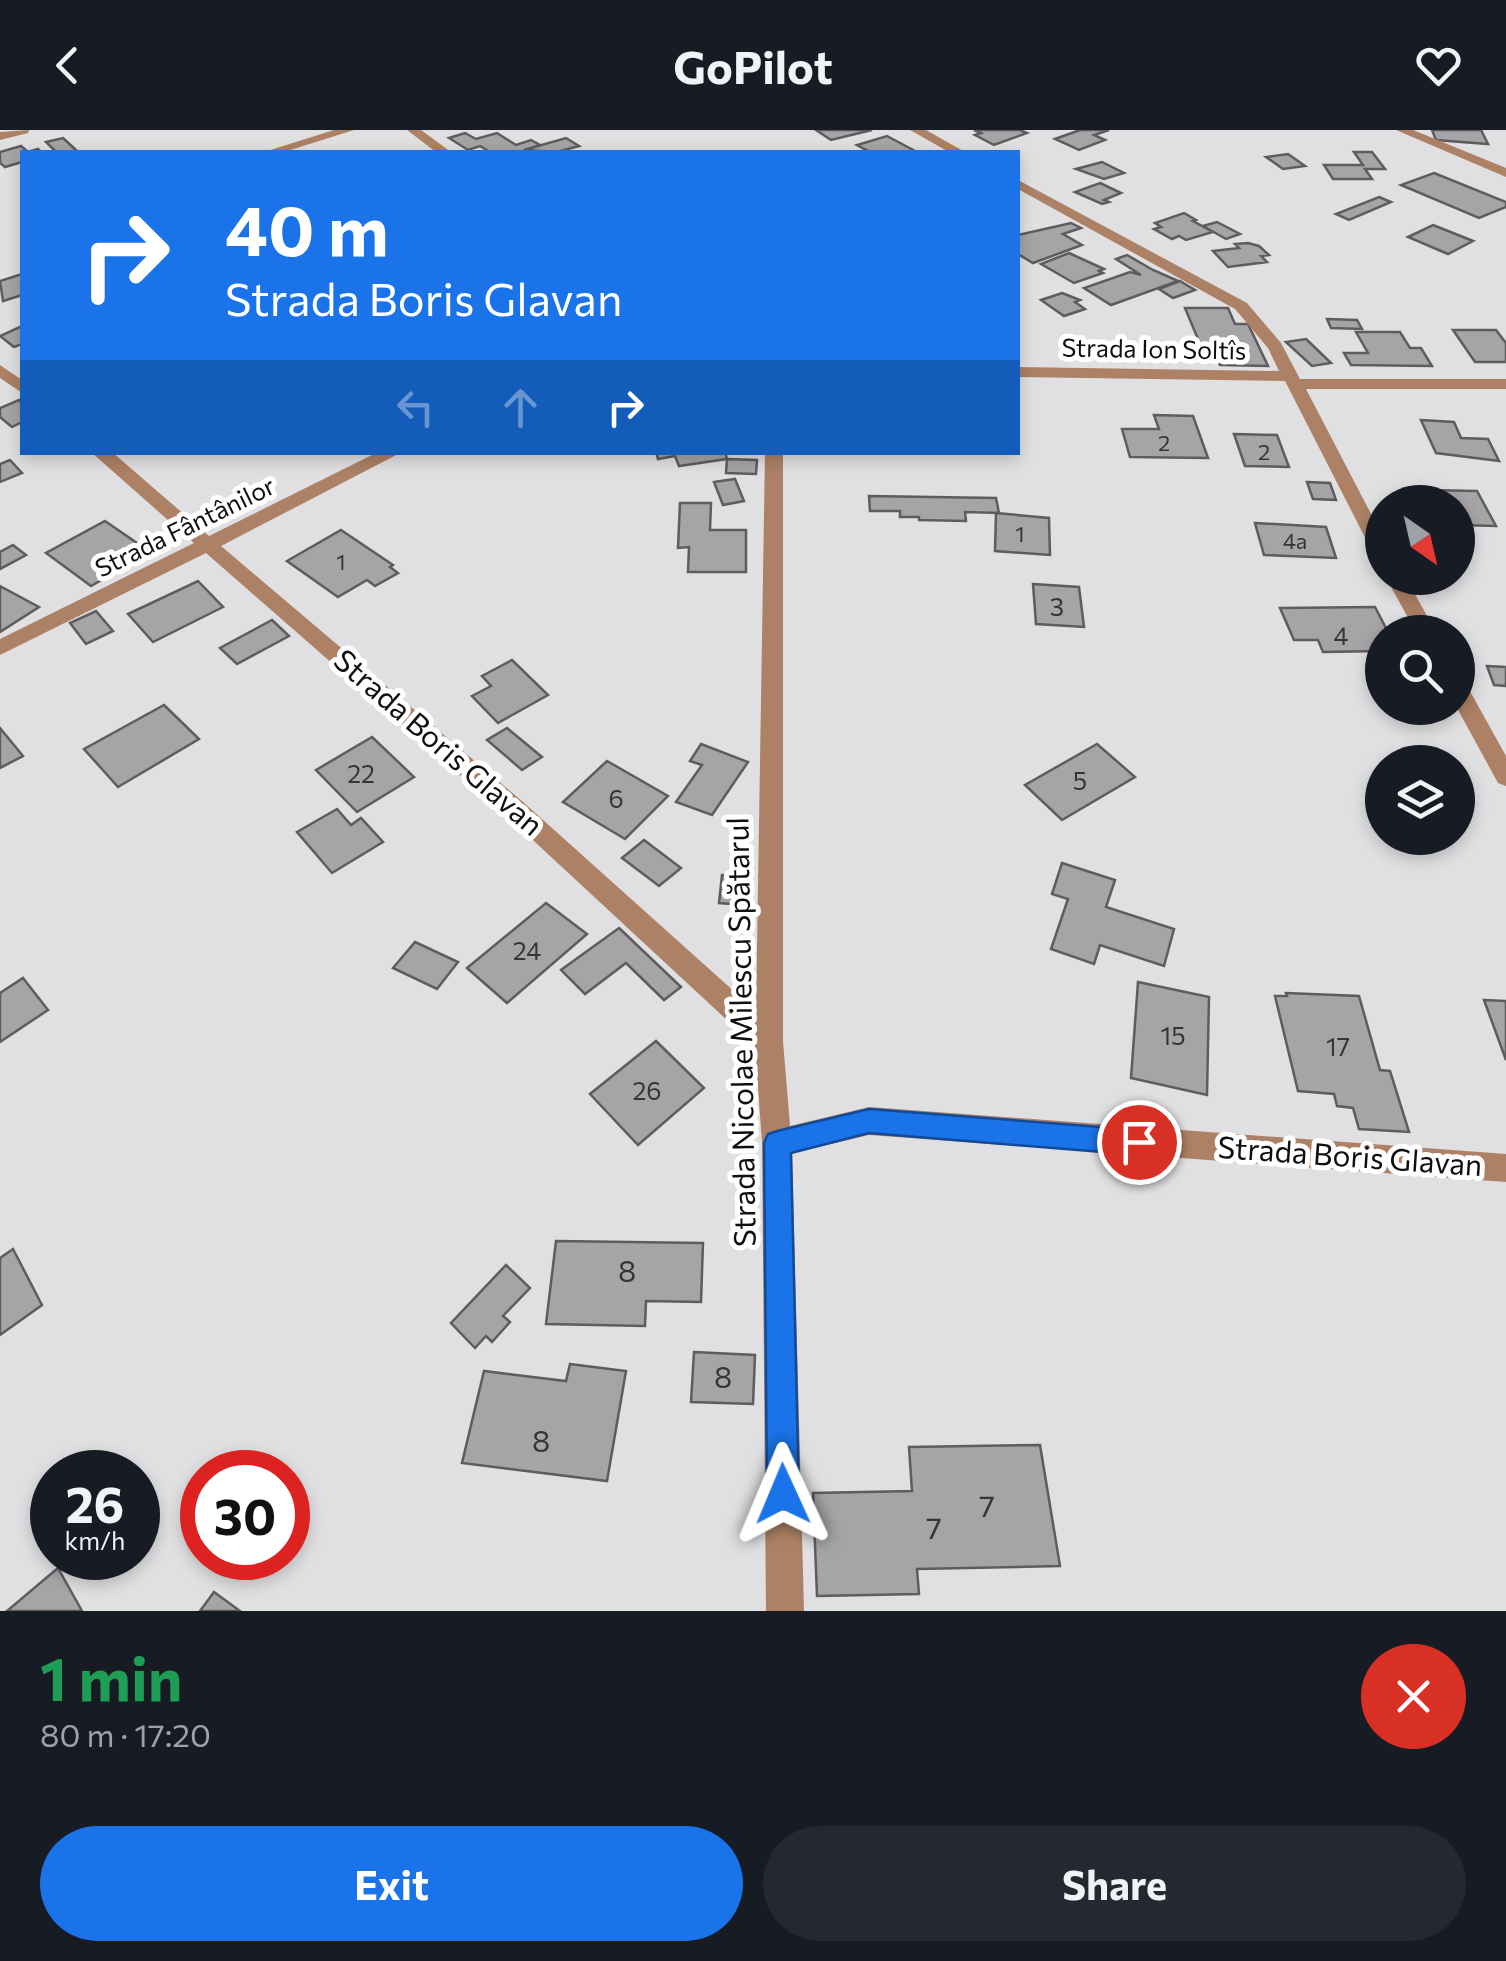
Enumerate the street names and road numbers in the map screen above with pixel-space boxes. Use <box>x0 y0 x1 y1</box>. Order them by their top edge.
street label: Strada Ion Soltîs <box>1061 331 1247 365</box>
street label: Strada Fântânilor <box>90 470 279 583</box>
street label: Strada Boris Glavan <box>327 640 552 842</box>
street label: Strada Nicolae Milescu Spătarul <box>717 817 762 1247</box>
street label: Strada Boris Glavan <box>1217 1127 1484 1182</box>

